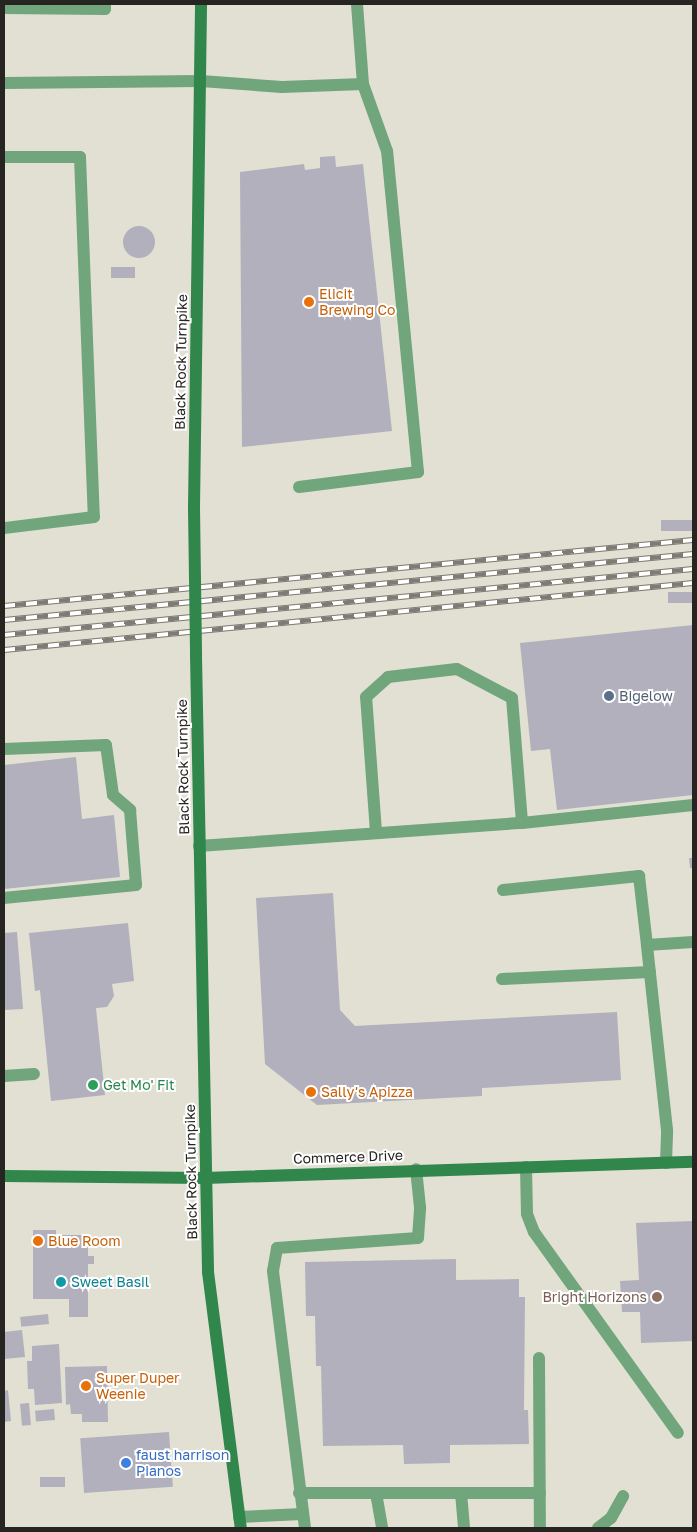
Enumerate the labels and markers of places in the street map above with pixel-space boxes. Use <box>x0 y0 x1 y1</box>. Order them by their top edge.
place label: Elicit Brewing Co <box>319 286 395 318</box>
marker: Elicit Brewing Co <box>303 296 315 308</box>
place label: Bigelow <box>619 688 673 704</box>
marker: Bigelow <box>603 690 615 702</box>
place label: Get Mo' Fit <box>103 1077 175 1093</box>
marker: Get Mo' Fit <box>87 1079 99 1091</box>
place label: Sally's Apizza <box>321 1084 413 1100</box>
marker: Sally's Apizza <box>305 1086 317 1098</box>
place label: Blue Room <box>48 1233 121 1249</box>
marker: Blue Room <box>32 1235 44 1247</box>
place label: Sweet Basil <box>71 1274 149 1290</box>
marker: Sweet Basil <box>55 1276 67 1288</box>
place label: Bright Horizons <box>542 1289 647 1305</box>
marker: Bright Horizons <box>651 1291 663 1303</box>
place label: Super Duper Weenie <box>96 1370 180 1402</box>
marker: Super Duper Weenie <box>80 1380 92 1392</box>
place label: faust harrison Pianos <box>136 1447 229 1480</box>
marker: faust harrison Pianos <box>120 1457 132 1469</box>

